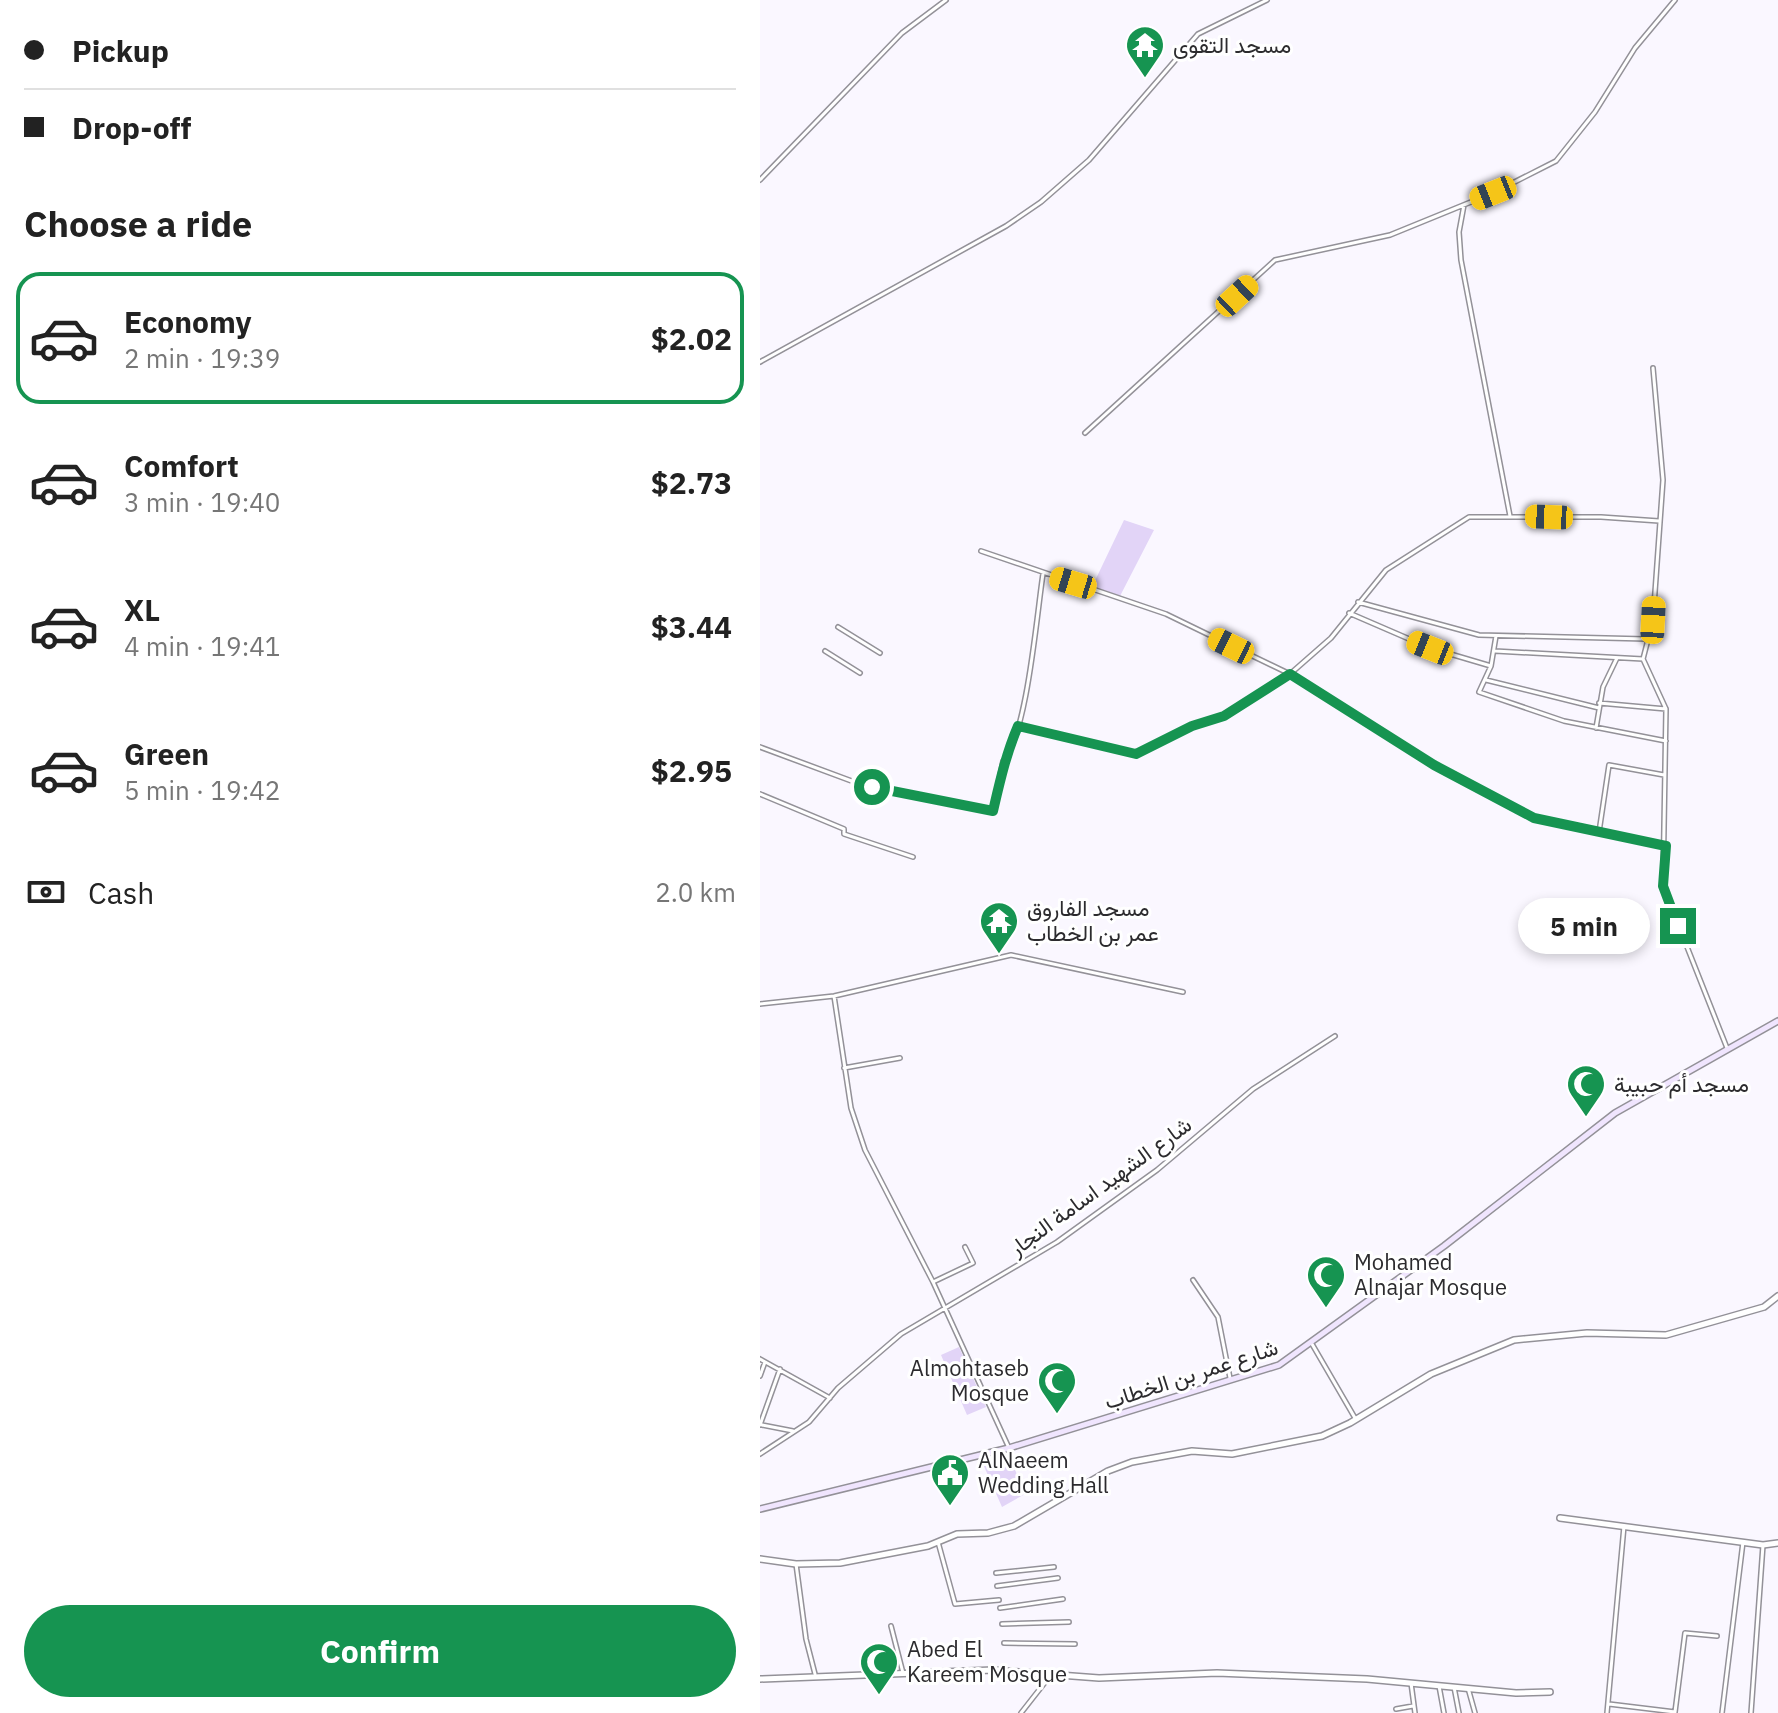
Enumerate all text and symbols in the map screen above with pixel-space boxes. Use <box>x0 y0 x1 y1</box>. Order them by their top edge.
temple icon: مسجد التقوى <box>1124 24 1166 79</box>
place label: مسجد التقوى <box>1173 30 1291 59</box>
text: Pickup <box>72 31 169 70</box>
text: Drop-off <box>72 108 191 147</box>
car <box>1466 173 1520 213</box>
text: Choose a ride <box>24 200 252 247</box>
car <box>1211 271 1263 321</box>
icon: car <box>28 302 100 374</box>
text: Economy <box>124 302 252 341</box>
text: $2.02 <box>651 319 732 358</box>
text: 2 min · 19:39 <box>124 341 280 375</box>
icon: car <box>28 446 100 518</box>
text: Comfort <box>124 446 239 485</box>
text: $2.73 <box>651 463 732 502</box>
text: 3 min · 19:40 <box>124 485 280 519</box>
car <box>1525 504 1573 530</box>
car <box>1047 565 1099 601</box>
icon: car <box>28 590 100 662</box>
text: XL <box>124 590 160 629</box>
car <box>1640 595 1666 645</box>
text: $3.44 <box>651 607 732 646</box>
car <box>1204 625 1258 667</box>
car <box>1403 628 1457 668</box>
text: 4 min · 19:41 <box>124 629 280 663</box>
icon: car <box>28 734 100 806</box>
text: Green <box>124 734 209 773</box>
text: $2.95 <box>651 751 732 790</box>
route start <box>854 769 890 805</box>
text: 5 min · 19:42 <box>124 773 280 807</box>
icon: cash <box>24 870 68 914</box>
text: Cash <box>88 873 154 912</box>
text: 2.0 km <box>655 875 736 909</box>
place label: مسجد الفاروق عمر بن الخطاب <box>1027 893 1159 947</box>
callout: 5 min <box>1518 898 1650 954</box>
temple icon: مسجد الفاروق عمر بن الخطاب <box>978 900 1020 955</box>
route end <box>1660 908 1696 944</box>
text: 5 min <box>1550 909 1618 943</box>
mosque icon: مسجد أم حبيبة <box>1565 1063 1607 1118</box>
place label: مسجد أم حبيبة <box>1614 1069 1749 1099</box>
street label: شارع الشهيد اسامة النجار <box>1002 1110 1197 1263</box>
place label: Mohamed Alnajar Mosque <box>1354 1247 1507 1301</box>
mosque icon: Mohamed Alnajar Mosque <box>1305 1254 1347 1309</box>
street label: شارع عمر بن الخطاب <box>1100 1332 1282 1416</box>
place label: Almohtaseb Mosque <box>910 1353 1029 1407</box>
mosque icon: Almohtaseb Mosque <box>1036 1360 1078 1415</box>
place label: AlNaeem Wedding Hall <box>978 1445 1109 1499</box>
public building icon: AlNaeem Wedding Hall <box>929 1452 971 1507</box>
button: Confirm <box>24 1605 736 1697</box>
place label: Abed El Kareem Mosque <box>907 1634 1067 1688</box>
mosque icon: Abed El Kareem Mosque <box>858 1641 900 1696</box>

